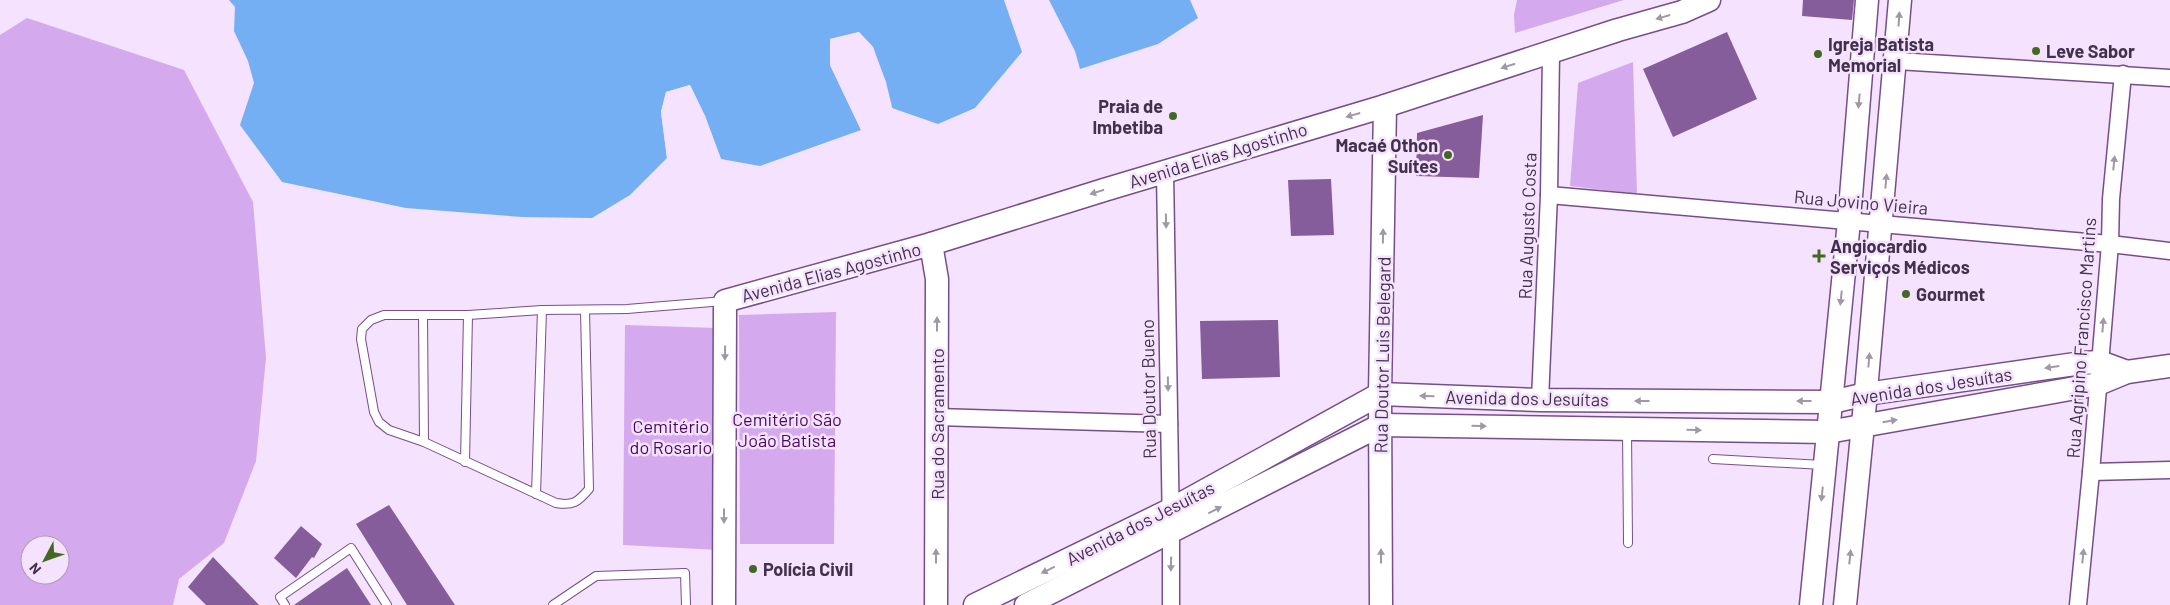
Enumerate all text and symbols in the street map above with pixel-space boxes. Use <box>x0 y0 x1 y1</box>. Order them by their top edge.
one-way arrow <box>1896 11 1904 27</box>
one-way arrow <box>1656 14 1671 22</box>
place label: Igreja Batista Memorial <box>1828 33 1934 76</box>
place label: Leve Sabor <box>2046 40 2135 62</box>
marker: Leve Sabor <box>2030 45 2042 57</box>
marker: Igreja Batista Memorial <box>1812 48 1824 60</box>
one-way arrow <box>1501 63 1516 71</box>
one-way arrow <box>1855 93 1863 109</box>
place label: Praia de Imbetiba <box>1092 95 1163 138</box>
marker: Praia de Imbetiba <box>1167 110 1179 122</box>
one-way arrow <box>1346 111 1361 119</box>
street label: Avenida Elias Agostinho <box>1126 117 1310 193</box>
place label: Macaé Othon Suítes <box>1335 134 1438 177</box>
marker: Macaé Othon Suítes <box>1442 149 1454 161</box>
street label: Rua Augusto Costa <box>1513 152 1541 300</box>
one-way arrow <box>2110 155 2118 171</box>
one-way arrow <box>1882 172 1890 188</box>
street label: Rua Jovino Vieira <box>1793 185 1929 219</box>
one-way arrow <box>1090 189 1105 196</box>
one-way arrow <box>1162 213 1170 229</box>
street label: Rua Agripino Francisco Martins <box>2062 217 2100 459</box>
one-way arrow <box>1379 228 1387 244</box>
place label: Angiocardio Serviços Médicos <box>1830 235 1970 278</box>
street label: Avenida Elias Agostinho <box>739 237 923 307</box>
marker: Angiocardio Serviços Médicos <box>1812 249 1826 263</box>
street label: Rua Doutor Luis Belegard <box>1369 256 1395 454</box>
place label: Gourmet <box>1916 283 1985 305</box>
marker: Gourmet <box>1900 288 1912 300</box>
one-way arrow <box>1837 290 1845 306</box>
one-way arrow <box>933 316 941 332</box>
one-way arrow <box>2099 317 2107 333</box>
street label: Rua Doutor Bueno <box>1136 319 1160 459</box>
one-way arrow <box>721 345 729 361</box>
street label: Rua do Sacramento <box>926 348 948 500</box>
one-way arrow <box>1865 352 1873 368</box>
street label: Avenida dos Jesuítas <box>1849 362 2013 410</box>
one-way arrow <box>2043 364 2059 372</box>
one-way arrow <box>1164 376 1172 392</box>
street label: Avenida dos Jesuítas <box>1445 386 1609 410</box>
one-way arrow <box>1419 391 1435 399</box>
one-way arrow <box>1634 397 1650 405</box>
one-way arrow <box>1796 397 1812 405</box>
park label: Cemitério São João Batista <box>732 408 842 451</box>
park label: Cemitério do Rosario <box>630 415 712 458</box>
one-way arrow <box>1883 416 1899 424</box>
one-way arrow <box>1471 422 1487 430</box>
one-way arrow <box>1686 426 1702 434</box>
street label: Avenida dos Jesuítas <box>1062 476 1218 570</box>
one-way arrow <box>1818 486 1826 502</box>
one-way arrow <box>1207 506 1222 514</box>
one-way arrow <box>720 508 728 524</box>
north arrow <box>20 535 70 585</box>
one-way arrow <box>932 548 940 564</box>
one-way arrow <box>1377 548 1385 564</box>
one-way arrow <box>1846 548 1854 564</box>
one-way arrow <box>2079 548 2087 564</box>
one-way arrow <box>1167 556 1175 572</box>
place label: Polícia Civil <box>763 558 853 580</box>
text: N <box>25 560 44 578</box>
marker: Polícia Civil <box>747 563 759 575</box>
one-way arrow <box>1041 566 1055 574</box>

